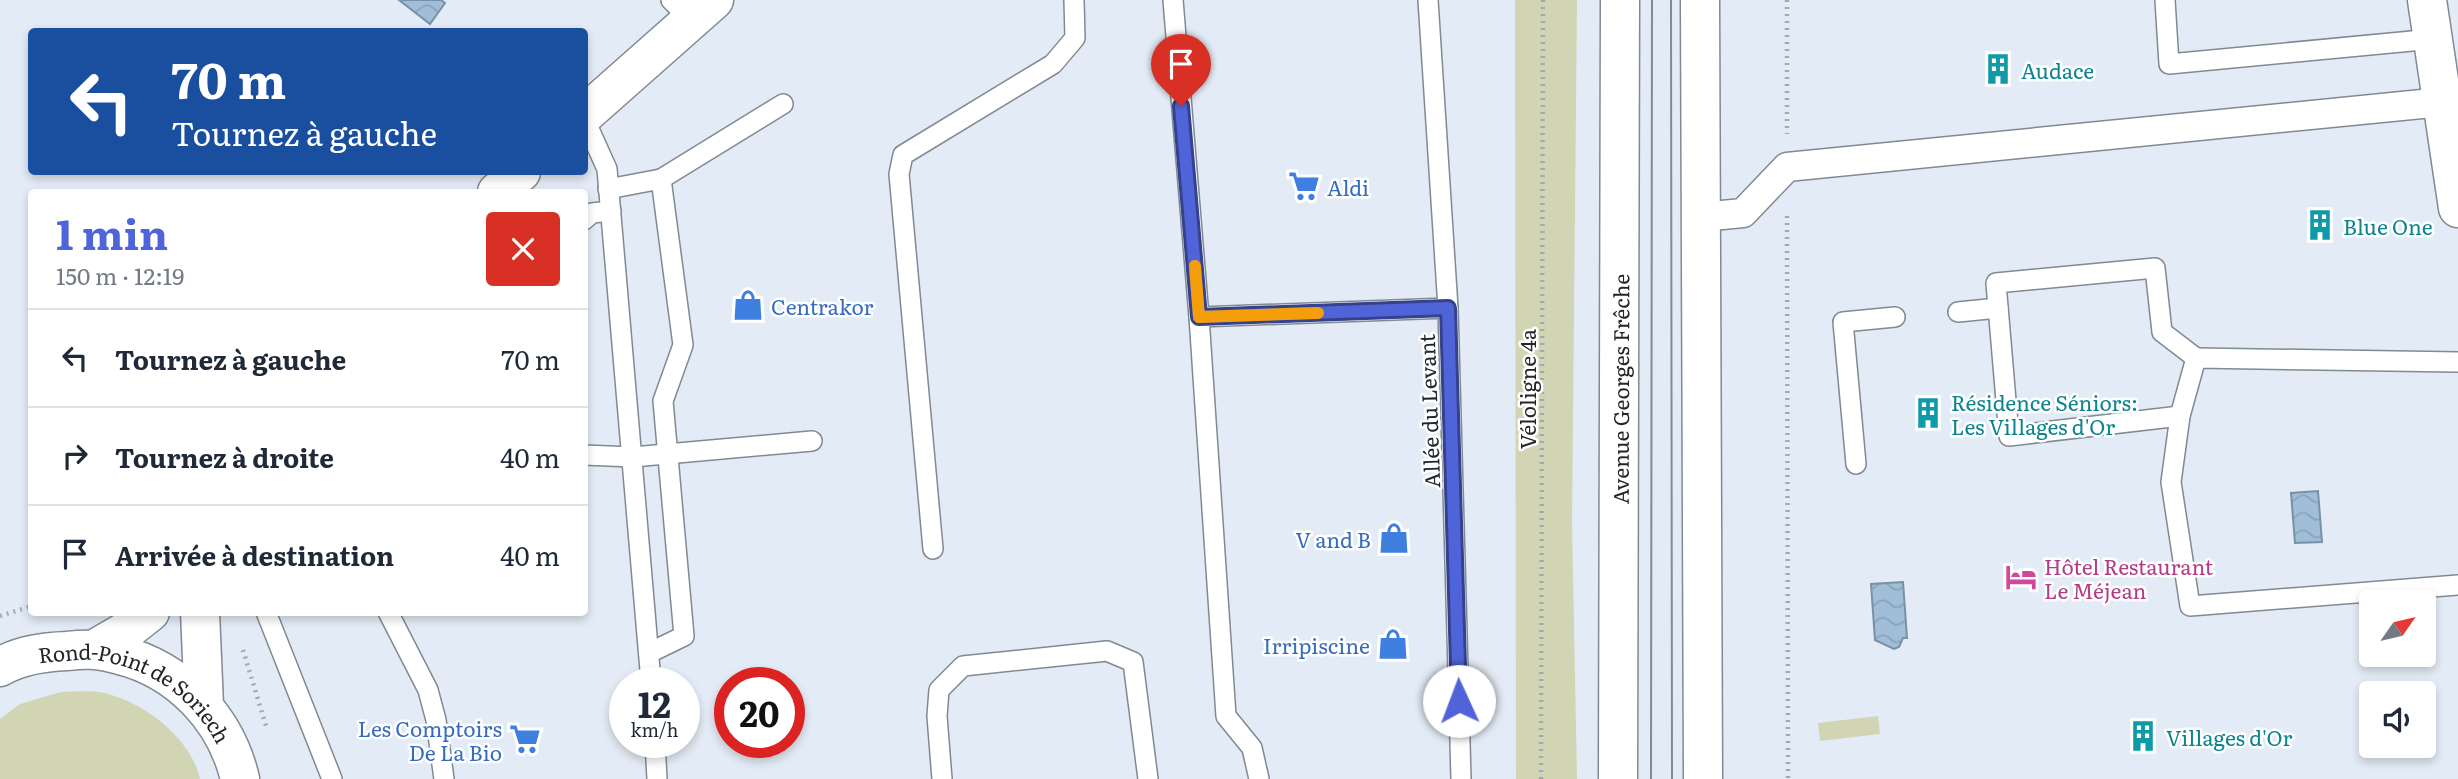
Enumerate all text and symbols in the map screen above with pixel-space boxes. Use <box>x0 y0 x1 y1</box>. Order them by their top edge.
pin <box>1151 34 1211 106</box>
text: 70 m <box>171 41 286 114</box>
icon: arrive <box>1162 45 1200 83</box>
building icon: Audace <box>1981 52 2015 86</box>
place label: Audace <box>2021 54 2094 85</box>
icon: left <box>56 56 147 147</box>
text: Tournez à gauche <box>171 108 437 156</box>
supermarket icon: Aldi <box>1287 169 1321 203</box>
place label: Aldi <box>1327 171 1369 202</box>
text: 1 min <box>56 201 168 263</box>
building icon: Blue One <box>2303 208 2337 242</box>
place label: Blue One <box>2343 210 2433 241</box>
button: close <box>486 212 560 286</box>
text: 150 m · 12:19 <box>56 258 184 292</box>
street label: Avenue Georges Frêche <box>1603 274 1635 504</box>
shop icon: Centrakor <box>731 288 765 322</box>
place label: Centrakor <box>771 290 874 321</box>
street label: Véloligne 4a <box>1511 328 1542 449</box>
street label: Allée du Levant <box>1410 333 1446 489</box>
icon: left <box>56 339 94 377</box>
text: Tournez à gauche <box>115 339 346 378</box>
text: 70 m <box>501 339 560 378</box>
place label: Résidence Séniors: Les Villages d'Or <box>1951 386 2138 441</box>
building icon: Résidence Séniors: Les Villages d'Or <box>1911 396 1945 430</box>
icon: right <box>56 437 94 475</box>
text: Tournez à droite <box>115 437 334 476</box>
text: 40 m <box>500 437 560 476</box>
shop icon: V and B <box>1377 521 1411 555</box>
place label: V and B <box>1295 523 1371 554</box>
icon: arrive <box>56 535 94 573</box>
text: Arrivée à destination <box>115 535 394 574</box>
text: 40 m <box>500 535 560 574</box>
place label: Hôtel Restaurant Le Méjean <box>2044 550 2214 605</box>
hotel icon: Hôtel Restaurant Le Méjean <box>2004 560 2038 594</box>
north arrow <box>2359 590 2436 667</box>
map controls <box>2359 590 2436 758</box>
shop icon: Irripiscine <box>1376 627 1410 661</box>
place label: Irripiscine <box>1263 629 1370 660</box>
street label: Rond-Point de Soriech <box>36 634 240 748</box>
position arrow <box>1422 664 1496 738</box>
speed limit sign: 20 <box>714 667 805 758</box>
text: 12 <box>638 677 671 729</box>
button: sound <box>2359 681 2436 758</box>
place label: Les Comptoirs De La Bio <box>358 712 502 767</box>
text: km/h <box>631 716 678 743</box>
building icon: Villages d'Or <box>2126 719 2160 753</box>
place label: Villages d'Or <box>2166 721 2292 752</box>
supermarket icon: Les Comptoirs De La Bio <box>508 722 542 756</box>

